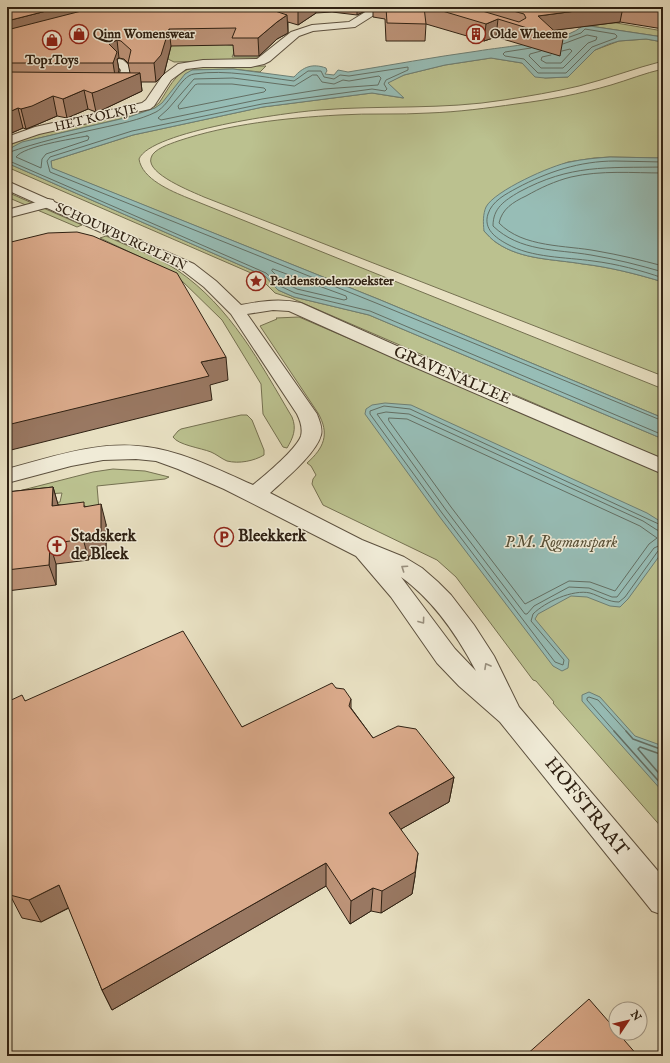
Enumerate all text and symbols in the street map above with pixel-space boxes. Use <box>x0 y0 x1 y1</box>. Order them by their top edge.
shop icon: Qinn Womenswear <box>68 23 90 45</box>
building icon: Olde Wheeme <box>465 23 487 45</box>
place label: Qinn Womenswear <box>93 26 195 43</box>
place label: Olde Wheeme <box>490 26 568 43</box>
shop icon: Top1Toys <box>41 29 63 51</box>
place label: Top1Toys <box>24 52 79 69</box>
street label: HET KOLKJE <box>53 100 139 136</box>
street label: SCHOUWBURGPLEIN <box>53 199 189 275</box>
place icon: Paddenstoelenzoekster <box>245 270 267 292</box>
place label: Paddenstoelenzoekster <box>270 273 394 290</box>
street label: GRAVENALLEE <box>390 342 514 410</box>
parking icon: Bleekkerk <box>213 526 235 548</box>
place label: Stadskerk de Bleek <box>71 527 136 565</box>
place label: Bleekkerk <box>238 527 307 547</box>
park label: P.M. Rogmanspark <box>505 533 618 553</box>
church icon: Stadskerk de Bleek <box>46 535 68 557</box>
one-way arrow <box>401 565 408 573</box>
one-way arrow <box>417 617 424 624</box>
one-way arrow <box>484 663 491 670</box>
street label: HOFSTRAAT <box>539 753 633 862</box>
north arrow <box>608 1001 648 1041</box>
text: N <box>626 1007 644 1024</box>

